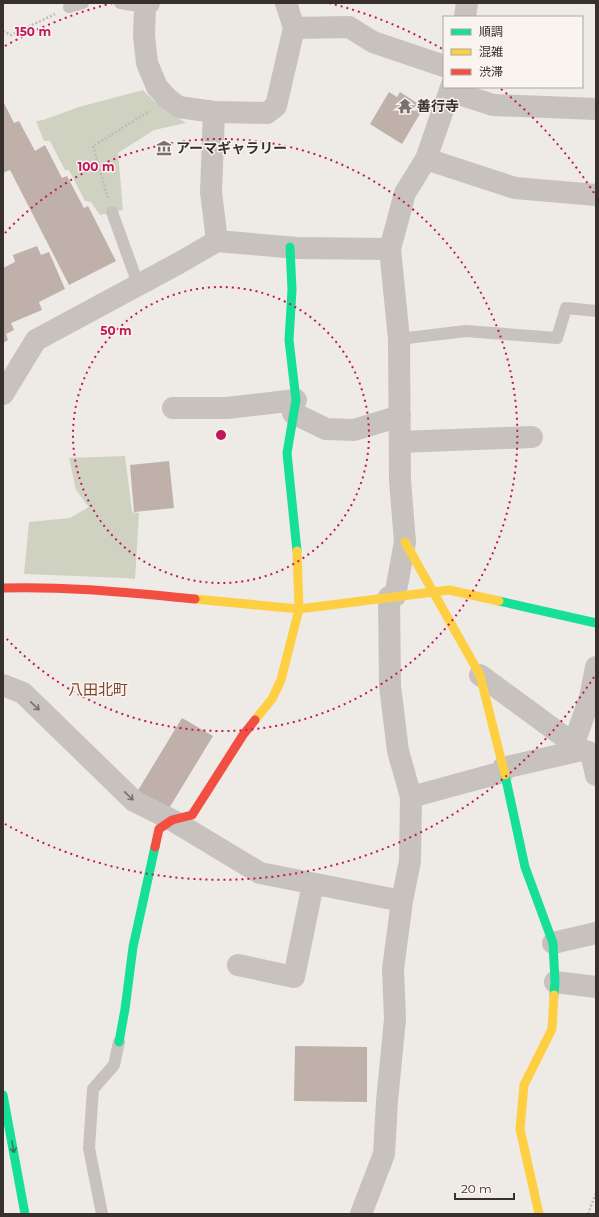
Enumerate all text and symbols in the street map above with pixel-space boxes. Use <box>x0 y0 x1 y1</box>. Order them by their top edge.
legend <box>443 16 583 88</box>
text: 150 m <box>15 24 51 39</box>
text: 順調 <box>479 24 503 39</box>
text: 混雑 <box>479 44 503 59</box>
text: 渋滞 <box>479 64 503 79</box>
temple icon: 善行寺 <box>396 97 414 115</box>
place label: 善行寺 <box>417 97 459 115</box>
museum icon: アーマギャラリー <box>155 139 173 157</box>
place label: アーマギャラリー <box>176 139 287 157</box>
text: 100 m <box>78 159 114 174</box>
text: 50 m <box>100 323 132 338</box>
centre of rings <box>214 428 228 442</box>
district label: 八田北町 <box>68 680 128 699</box>
one-way arrow <box>30 701 40 710</box>
one-way arrow <box>124 791 134 801</box>
one-way arrow <box>9 1141 17 1154</box>
scale bar <box>455 1175 514 1201</box>
text: 20 m <box>461 1181 492 1196</box>

